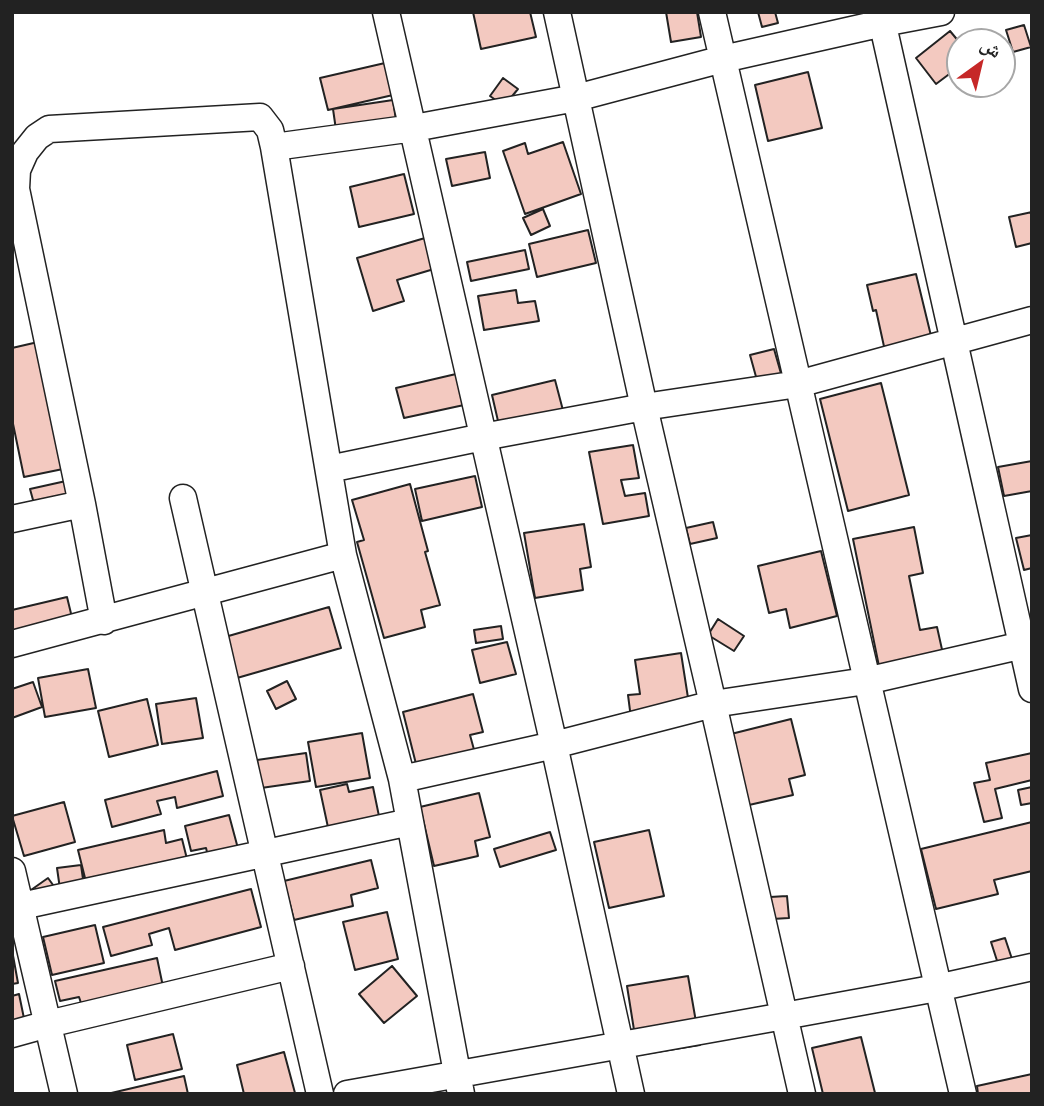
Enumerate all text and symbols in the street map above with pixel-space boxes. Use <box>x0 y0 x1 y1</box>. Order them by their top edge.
north arrow <box>946 28 1016 98</box>
text: ش <box>976 31 1007 64</box>

